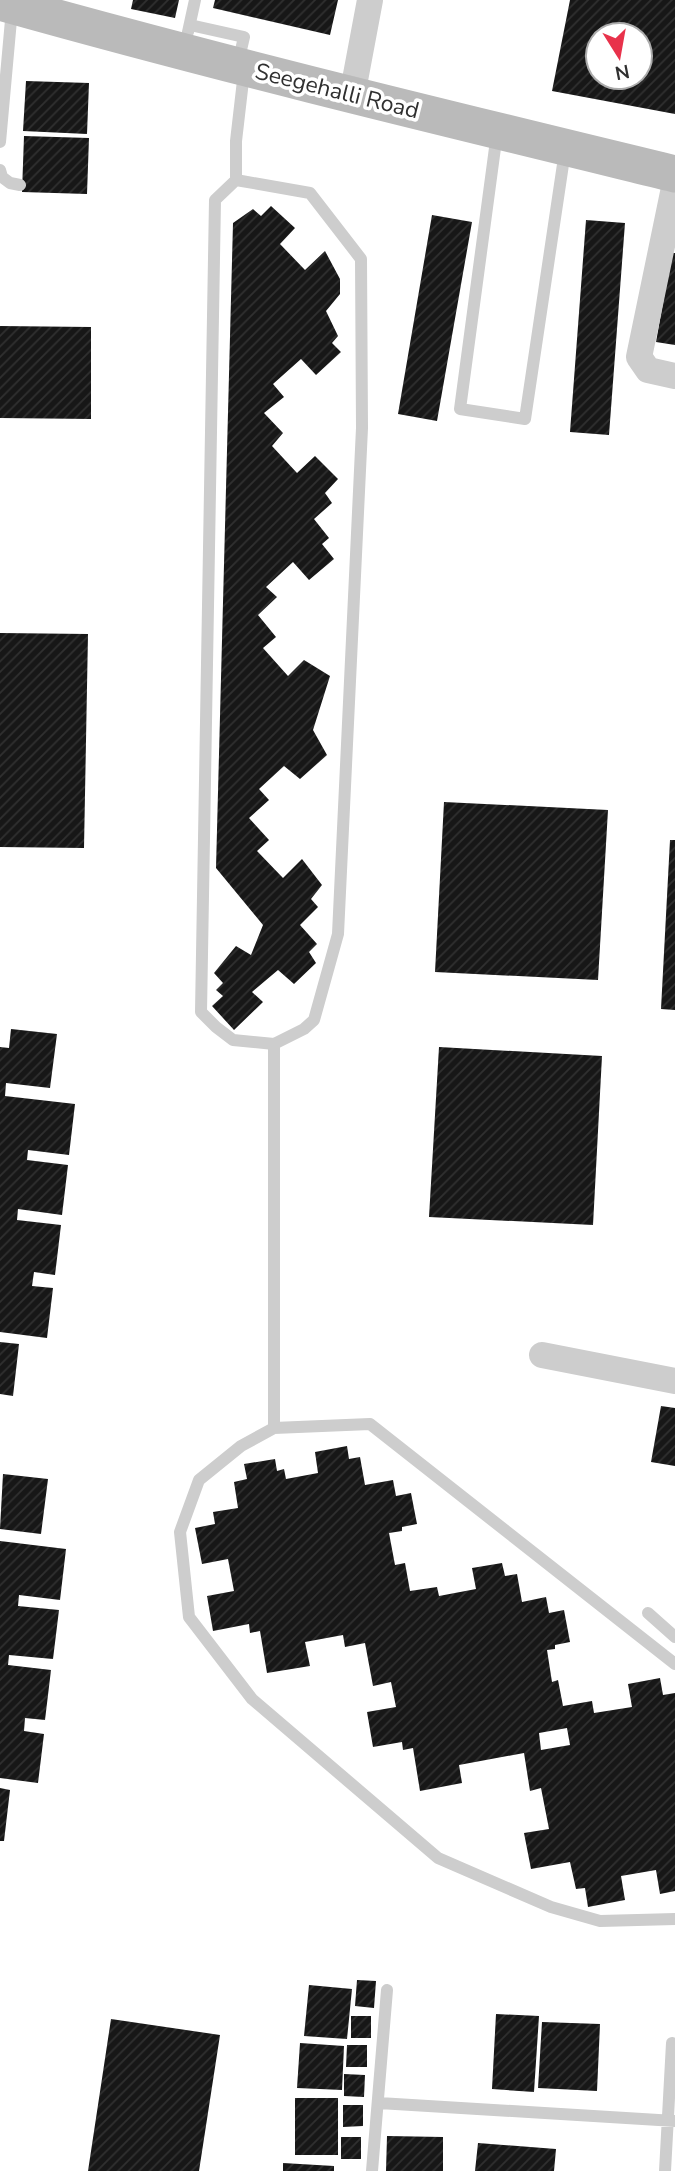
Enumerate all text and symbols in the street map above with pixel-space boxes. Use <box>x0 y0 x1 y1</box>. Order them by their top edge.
north arrow <box>584 21 654 91</box>
street label: Seegehalli Road <box>252 56 422 126</box>
text: N <box>613 58 632 86</box>

